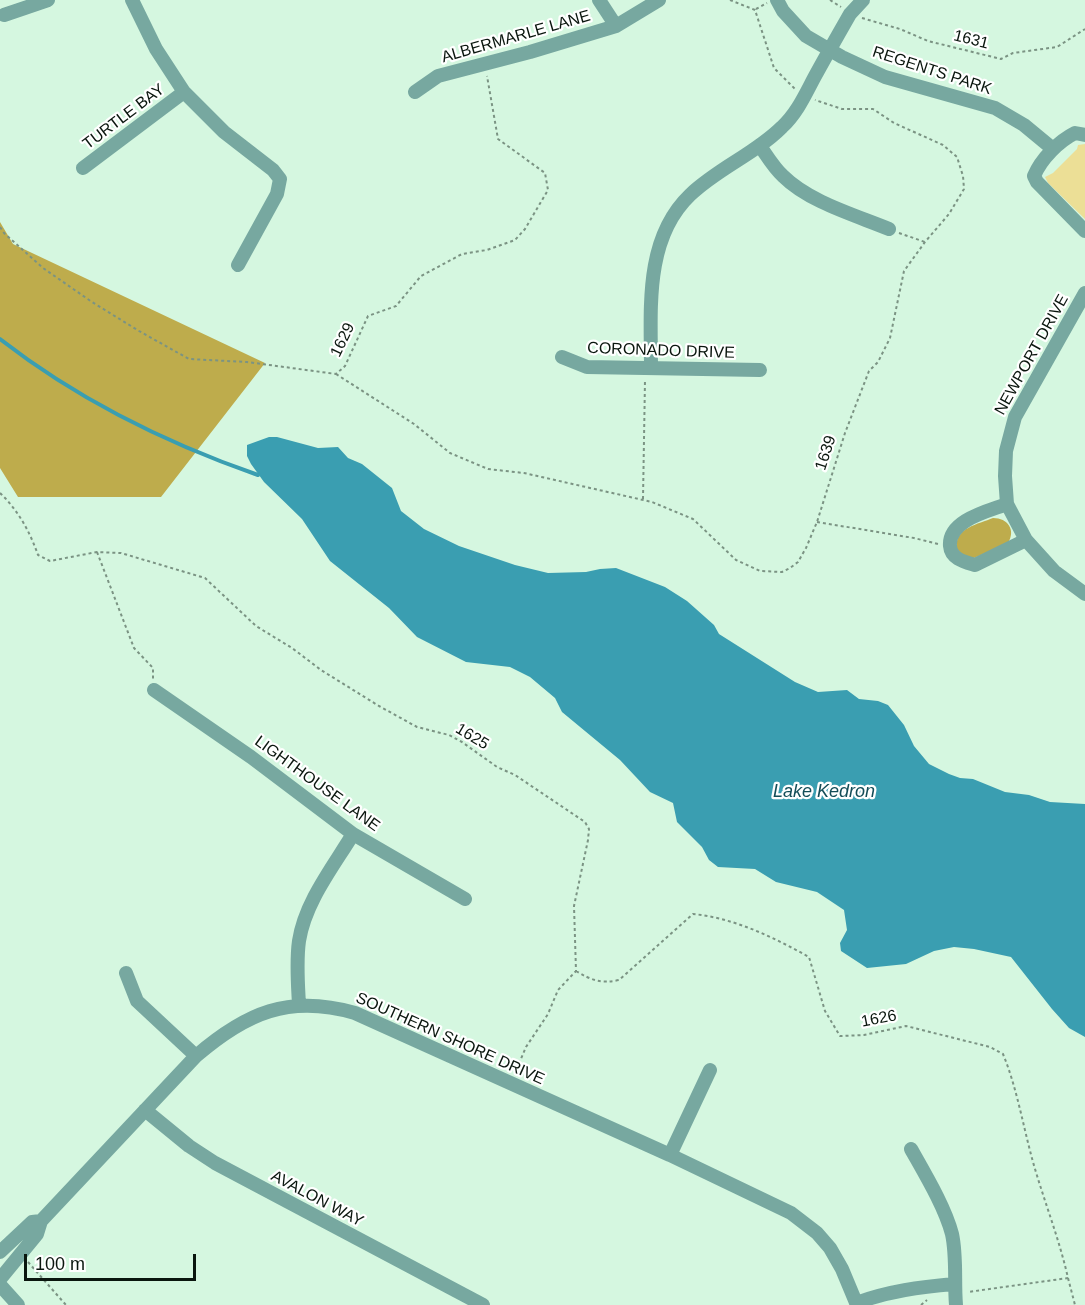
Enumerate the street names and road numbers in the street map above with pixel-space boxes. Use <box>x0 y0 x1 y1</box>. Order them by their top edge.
street label: ALBERMARLE LANE <box>439 7 593 67</box>
street label: 1631 <box>951 26 991 54</box>
street label: REGENTS PARK <box>870 43 994 99</box>
street label: TURTLE BAY <box>79 80 169 154</box>
street label: NEWPORT DRIVE <box>991 291 1073 419</box>
street label: 1629 <box>327 320 359 360</box>
street label: CORONADO DRIVE <box>587 339 735 363</box>
street label: 1639 <box>811 433 841 473</box>
street label: 1625 <box>452 720 492 754</box>
street label: LIGHTHOUSE LANE <box>251 732 383 836</box>
street label: SOUTHERN SHORE DRIVE <box>353 989 547 1089</box>
street label: 1626 <box>860 1006 898 1032</box>
street label: AVALON WAY <box>268 1167 366 1231</box>

